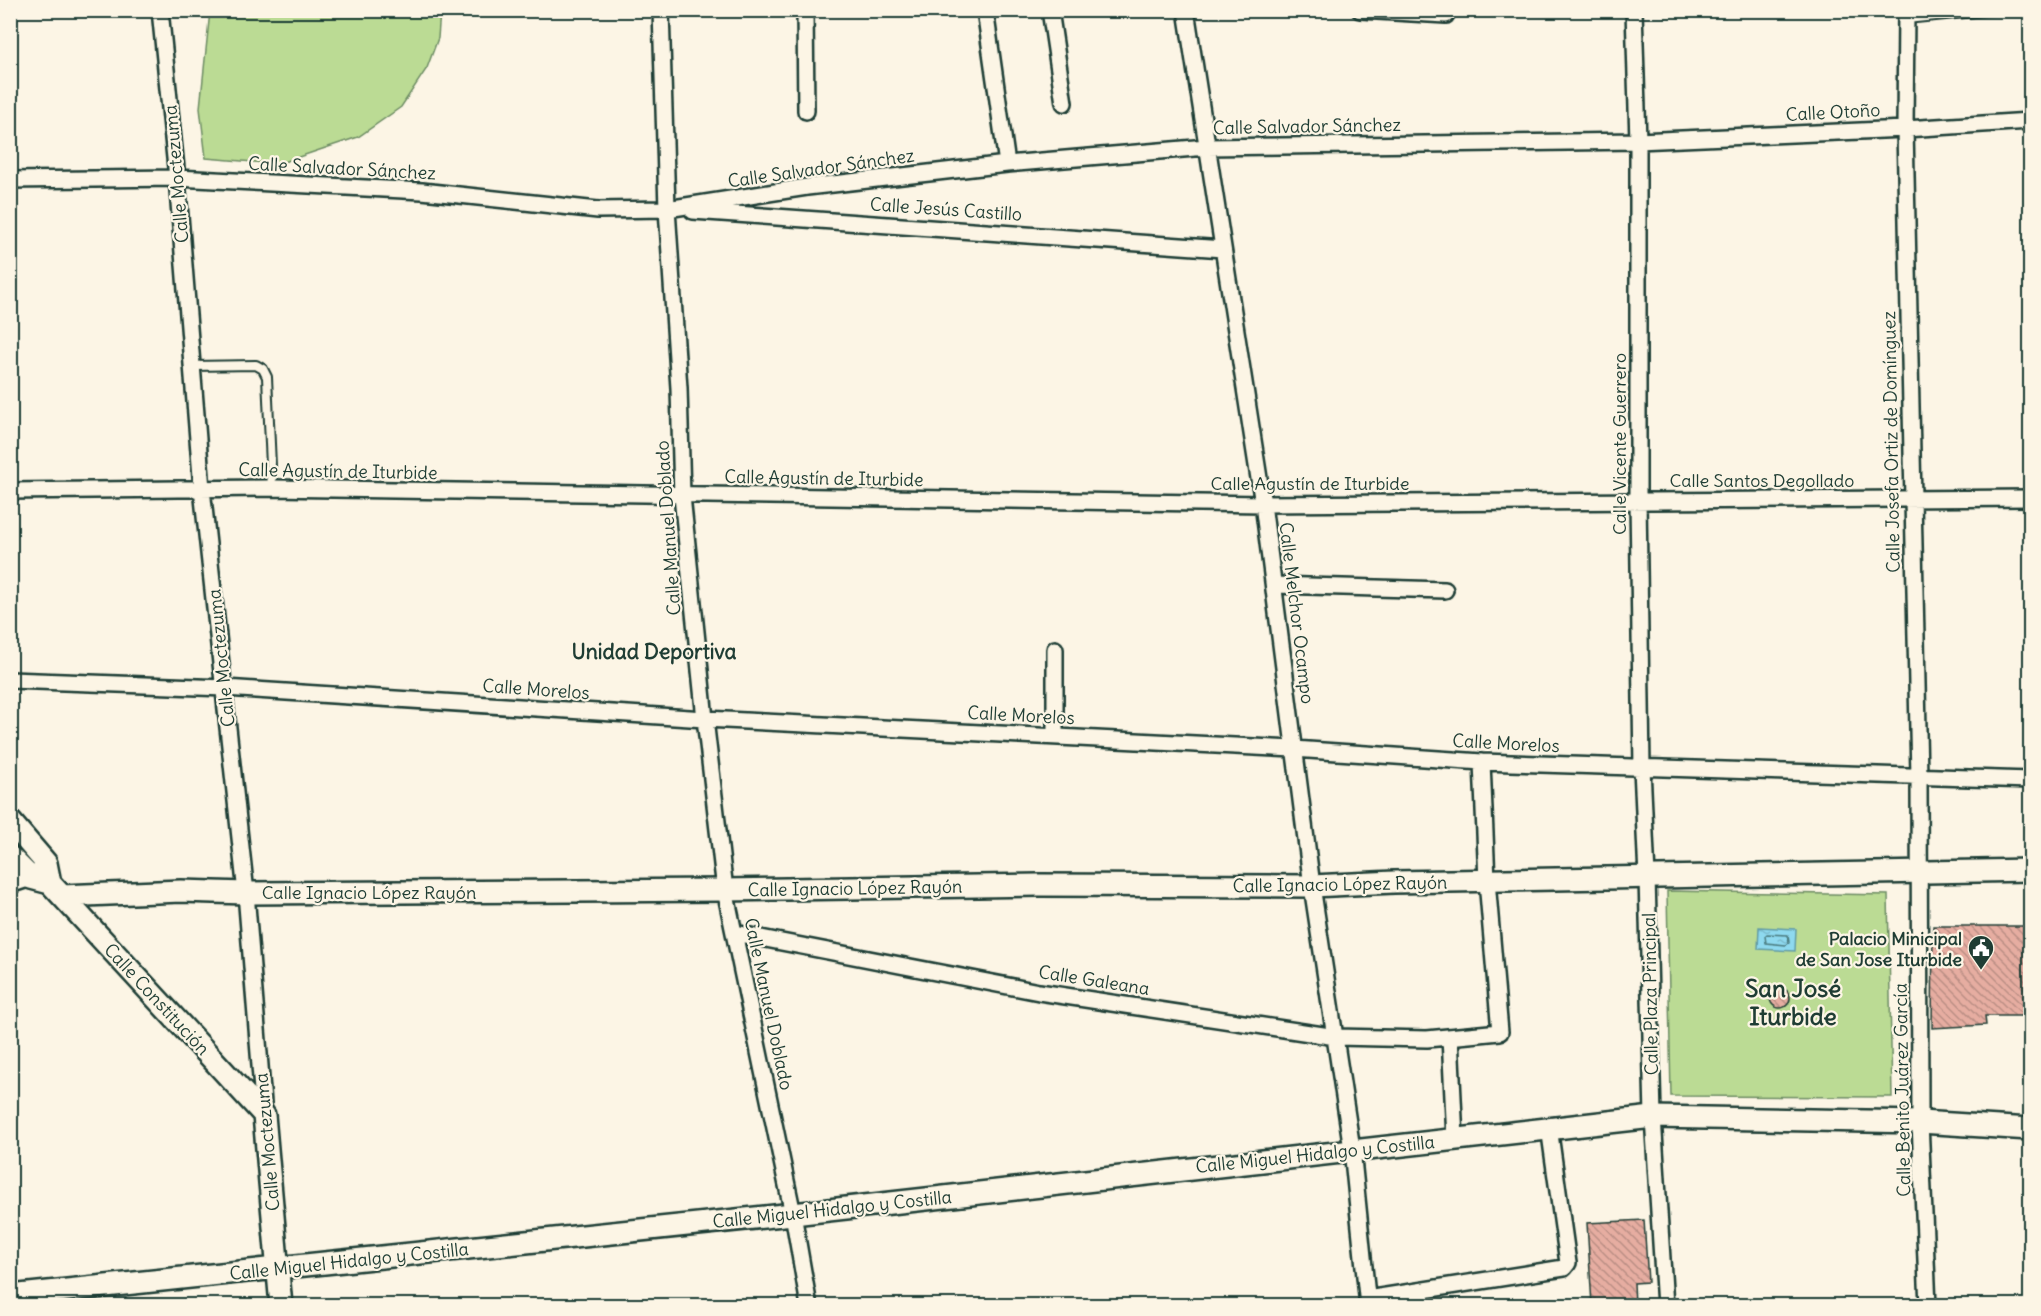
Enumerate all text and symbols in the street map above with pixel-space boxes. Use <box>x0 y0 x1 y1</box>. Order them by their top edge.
street label: Calle Otoño <box>1785 98 1881 126</box>
street label: Calle Moctezuma <box>159 104 193 244</box>
street label: Calle Salvador Sánchez <box>1213 113 1402 139</box>
street label: Calle Salvador Sánchez <box>726 143 916 192</box>
street label: Calle Salvador Sánchez <box>247 152 437 184</box>
street label: Calle Jesús Castillo <box>869 192 1023 226</box>
street label: Calle Josefa Ortiz de Domínguez <box>1877 310 1905 573</box>
street label: Calle Vicente Guerrero <box>1608 353 1631 535</box>
street label: Calle Manuel Doblado <box>650 440 686 616</box>
street label: Calle Agustín de Iturbide <box>238 458 438 484</box>
street label: Calle Agustín de Iturbide <box>724 465 924 491</box>
street label: Calle Santos Degollado <box>1670 469 1854 492</box>
street label: Calle Agustín de Iturbide <box>1210 472 1410 495</box>
street label: Calle Melchor Ocampo <box>1274 521 1320 705</box>
street label: Calle Moctezuma <box>202 588 240 728</box>
district label: Unidad Deportiva <box>571 638 737 665</box>
street label: Calle Morelos <box>482 674 590 704</box>
street label: Calle Morelos <box>967 701 1075 729</box>
street label: Calle Morelos <box>1452 729 1560 757</box>
street label: Calle Ignacio López Rayón <box>1232 871 1448 897</box>
street label: Calle Ignacio López Rayón <box>747 875 963 901</box>
street label: Calle Ignacio López Rayón <box>262 881 476 904</box>
street label: Calle Plaza Principal <box>1637 913 1663 1075</box>
street label: Calle Manuel Doblado <box>740 916 798 1092</box>
place label: Palacio Minicipal de San Jose Iturbide <box>1796 927 1962 971</box>
public building icon: Palacio Minicipal de San Jose Iturbide <box>1966 933 1996 971</box>
street label: Calle Constitución <box>99 938 215 1060</box>
street label: Calle Galeana <box>1037 960 1151 1000</box>
district label: San José Iturbide <box>1745 973 1841 1031</box>
street label: Calle Benito Juárez García <box>1889 983 1915 1197</box>
street label: Calle Moctezuma <box>250 1072 284 1212</box>
street label: Calle Miguel Hidalgo y Costilla <box>1194 1130 1436 1178</box>
street label: Calle Miguel Hidalgo y Costilla <box>711 1185 953 1233</box>
street label: Calle Miguel Hidalgo y Costilla <box>228 1237 470 1285</box>

